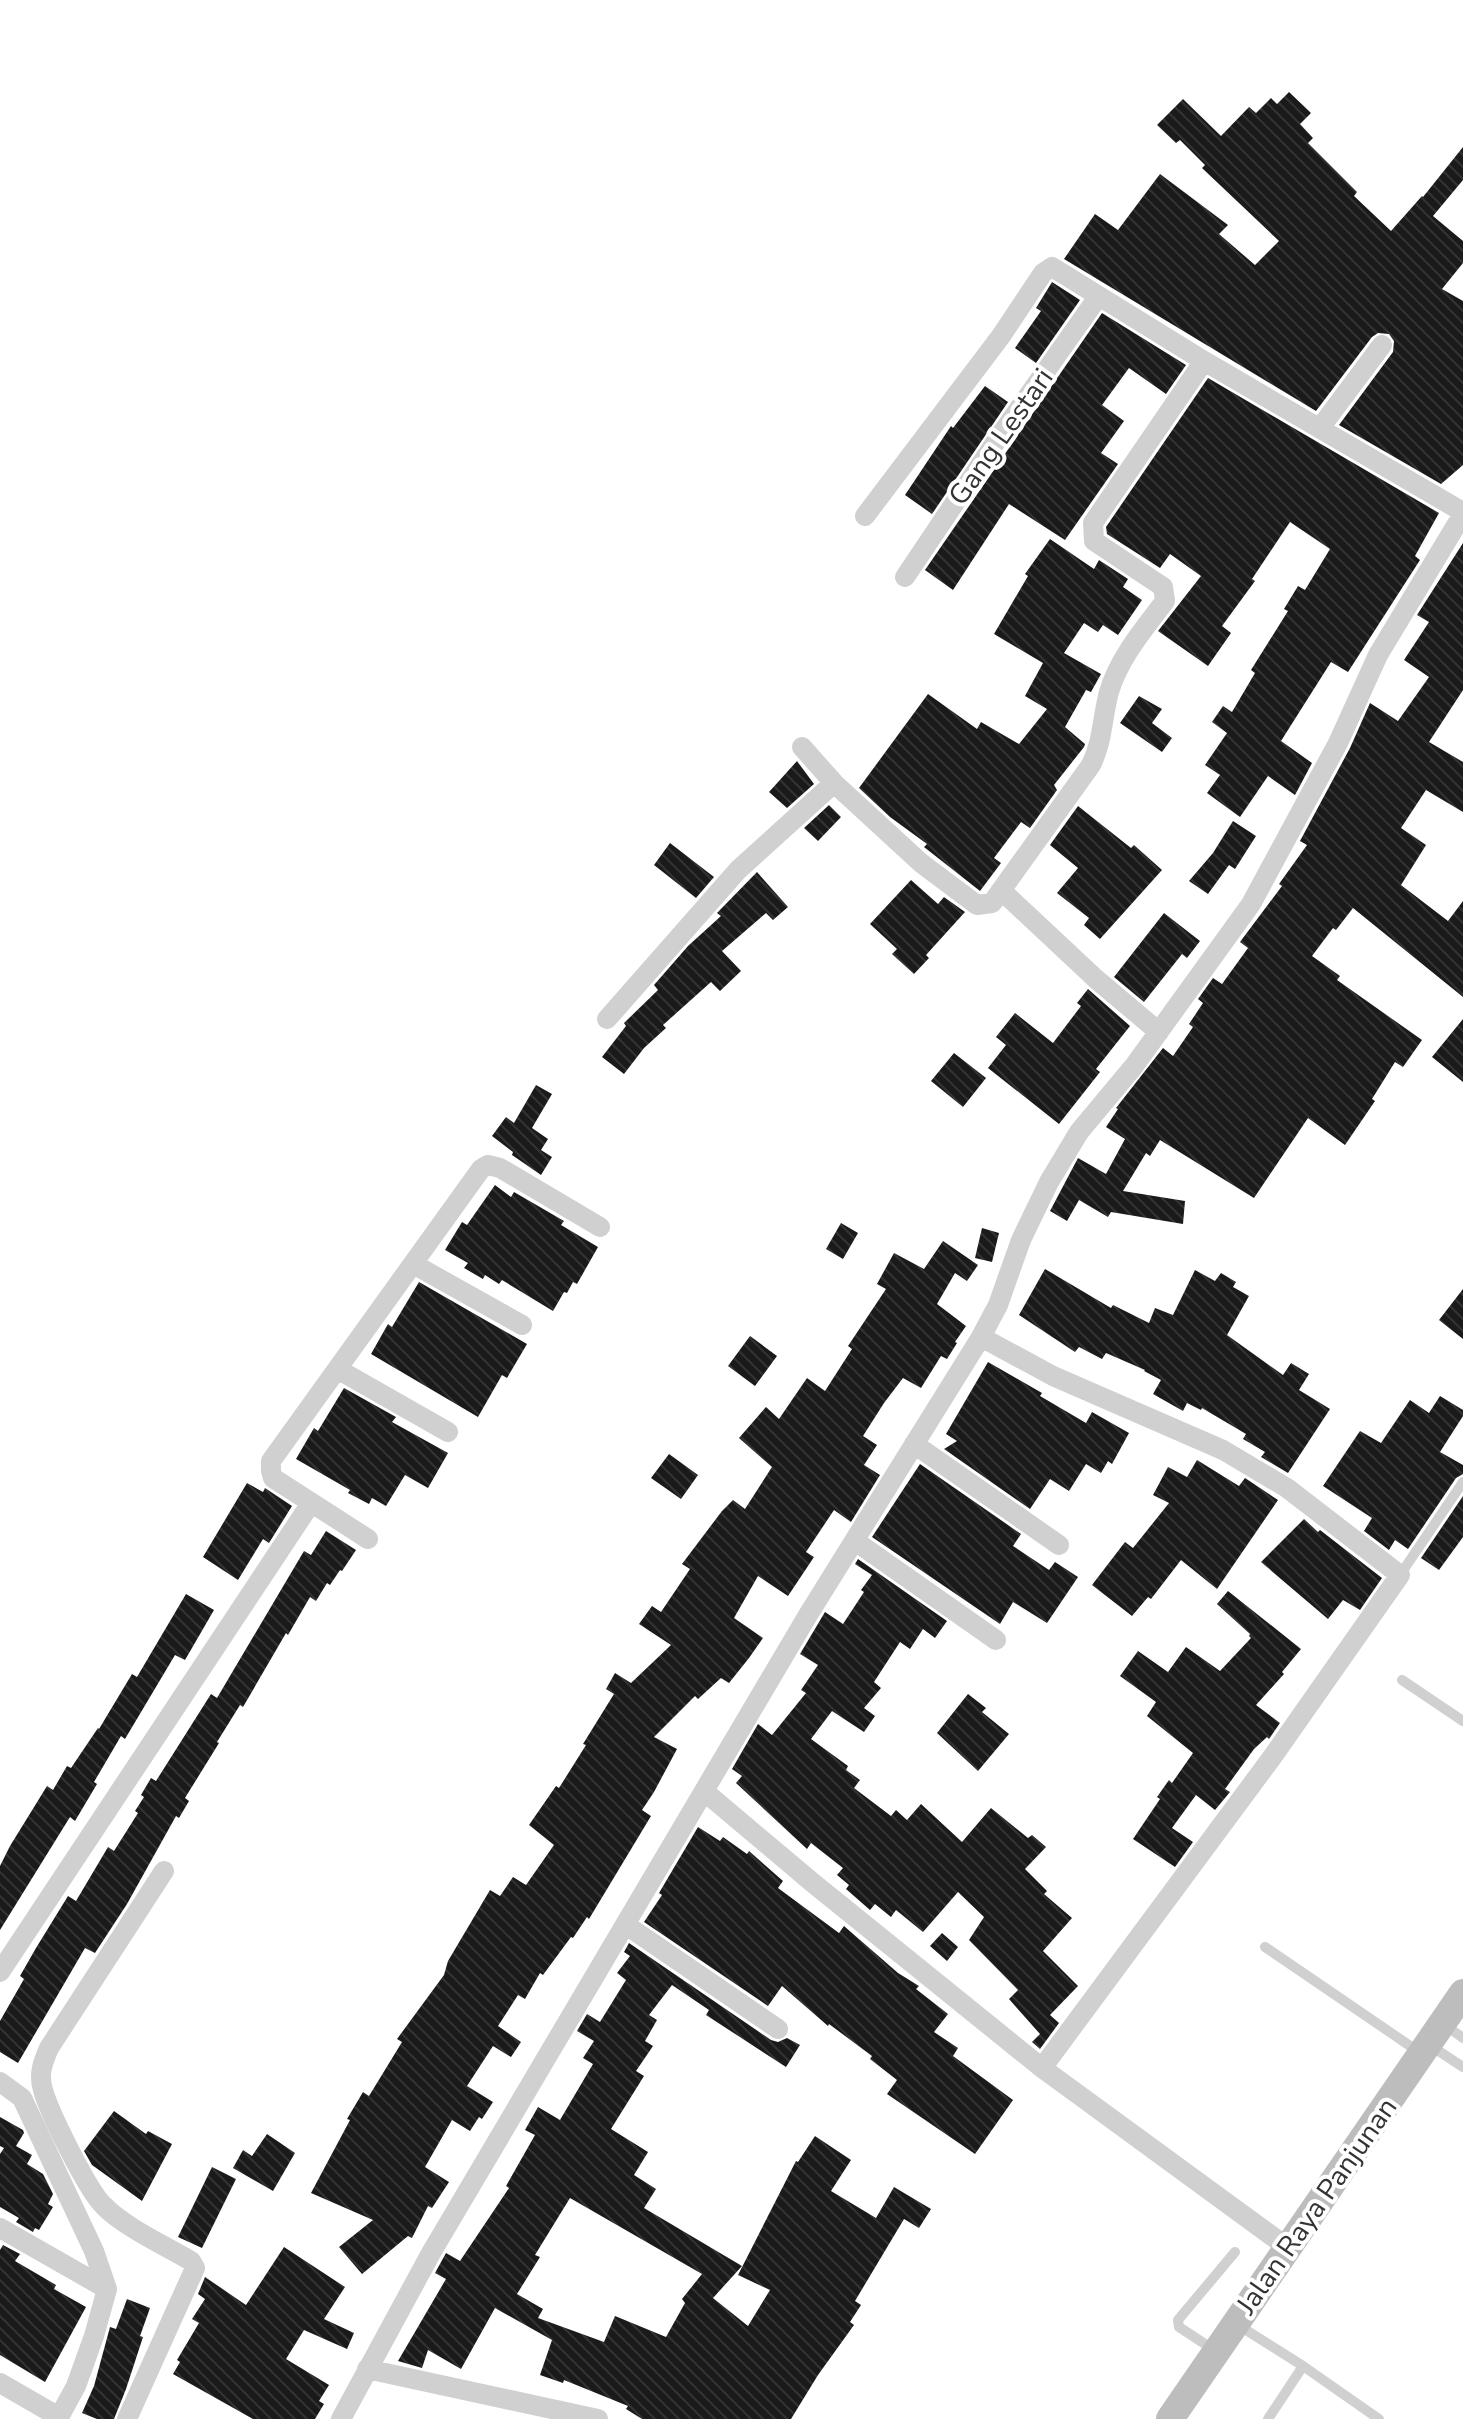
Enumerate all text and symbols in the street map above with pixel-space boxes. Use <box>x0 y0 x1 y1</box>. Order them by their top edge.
street label: Gang Lestari <box>940 361 1062 513</box>
street label: Jalan Raya Panjunan <box>1227 2090 1406 2323</box>

